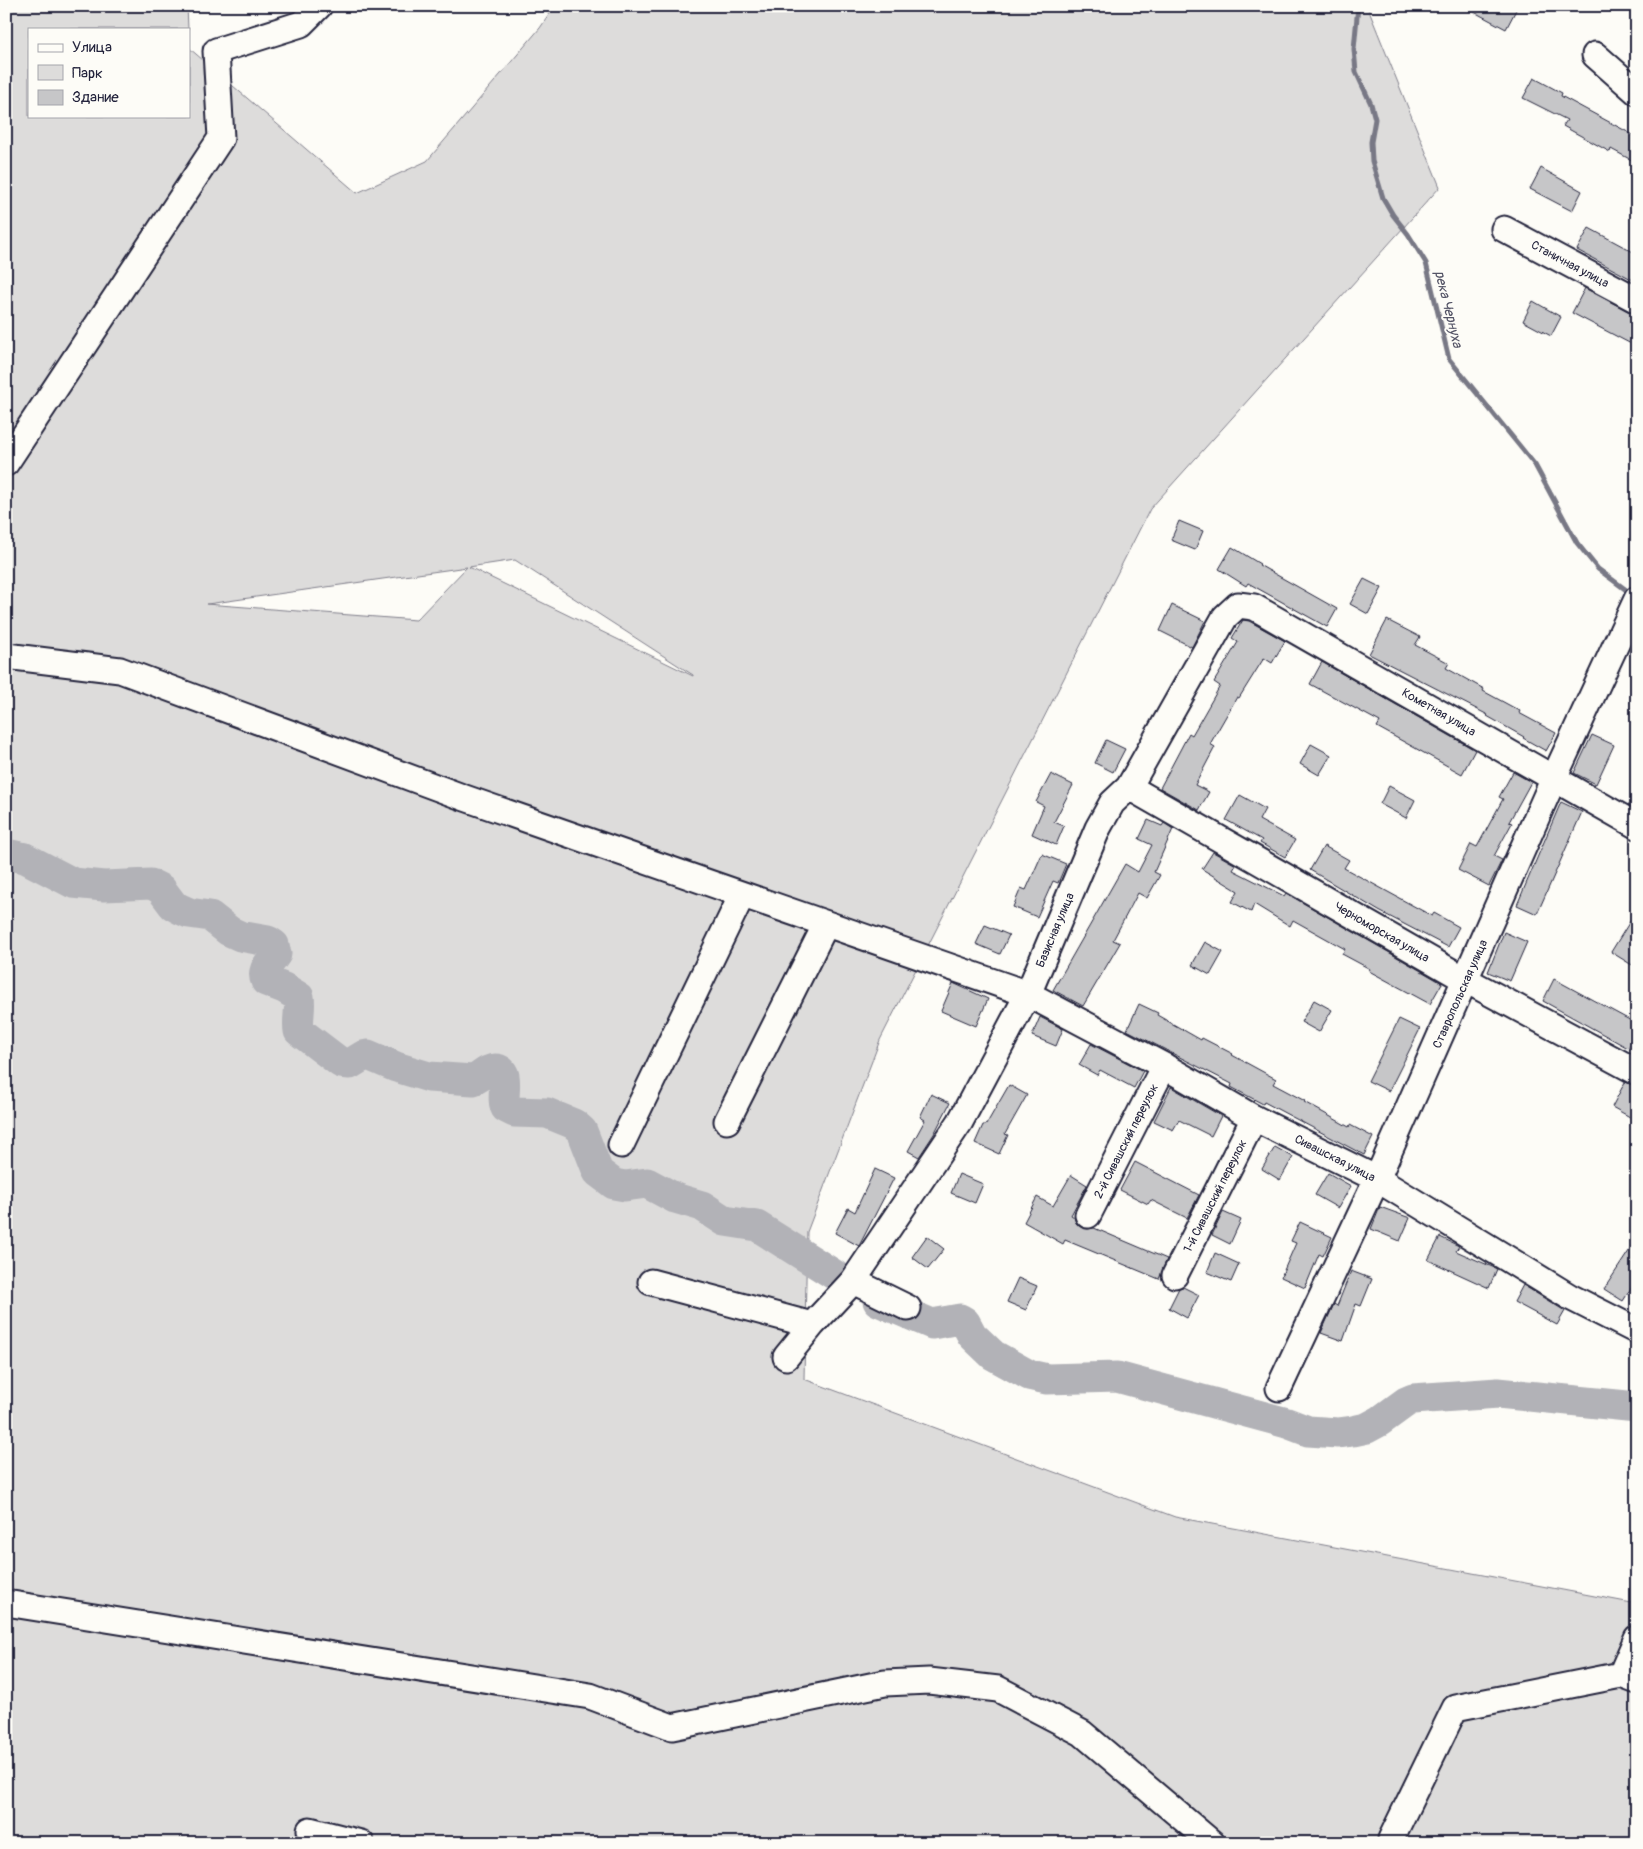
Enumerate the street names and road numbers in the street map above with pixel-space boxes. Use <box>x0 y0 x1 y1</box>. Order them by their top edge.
street label: Станичная улица <box>1528 238 1612 291</box>
street label: Кометная улица <box>1399 685 1479 740</box>
street label: Базисная улица <box>1033 890 1078 970</box>
street label: Черноморская улица <box>1332 899 1432 966</box>
street label: Ставропольская улица <box>1430 937 1491 1051</box>
street label: 2-й Сивашский переулок <box>1091 1081 1162 1201</box>
street label: Сивашская улица <box>1292 1132 1378 1185</box>
street label: 1-й Сивашский переулок <box>1180 1137 1250 1255</box>

